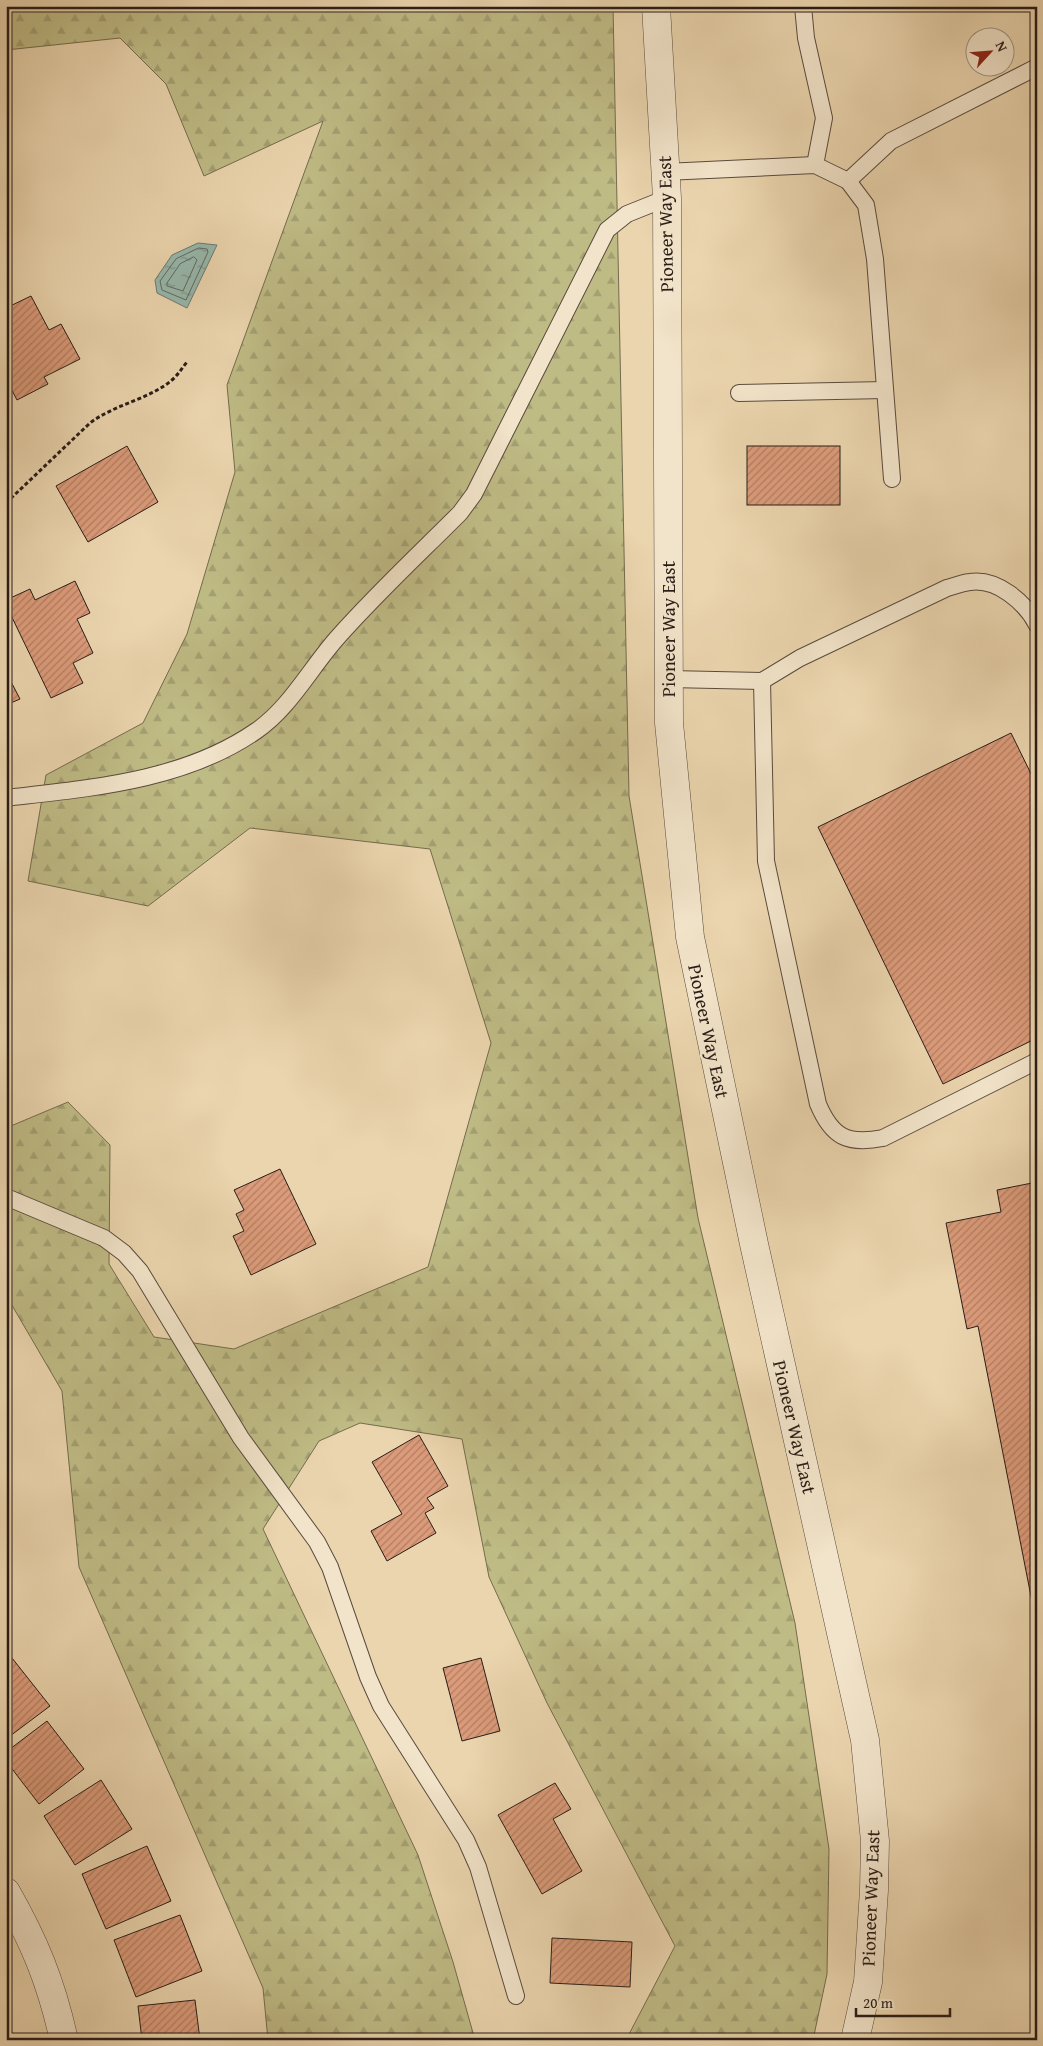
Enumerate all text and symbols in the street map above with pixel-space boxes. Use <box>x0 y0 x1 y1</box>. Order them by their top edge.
north arrow <box>966 28 1016 78</box>
text: N <box>991 38 1013 55</box>
street label: Pioneer Way East <box>650 155 680 293</box>
street label: Pioneer Way East <box>654 560 682 697</box>
street label: Pioneer Way East <box>681 961 737 1101</box>
street label: Pioneer Way East <box>766 1357 824 1497</box>
street label: Pioneer Way East <box>854 1829 886 1967</box>
scale bar <box>856 1986 949 2018</box>
text: 20 m <box>863 1992 894 2013</box>

